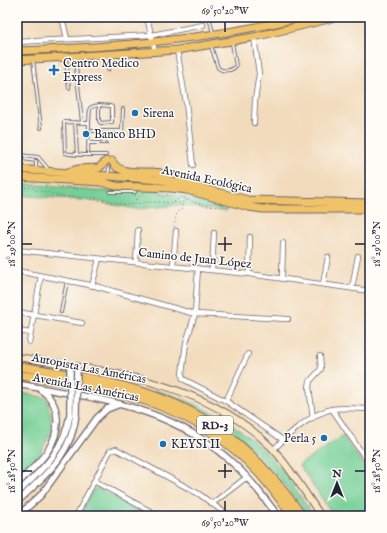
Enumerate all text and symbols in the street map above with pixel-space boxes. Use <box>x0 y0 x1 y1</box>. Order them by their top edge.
text: 69°50'20"W <box>201 5 249 18</box>
place label: Centro Medico Express <box>63 56 139 86</box>
marker: Centro Medico Express <box>48 64 60 76</box>
place label: Sirena <box>143 106 175 121</box>
marker: Sirena <box>130 108 140 118</box>
place label: Banco BHD <box>94 127 156 142</box>
marker: Banco BHD <box>81 129 91 139</box>
street label: Avenida Ecológica <box>159 162 254 197</box>
text: 18°29'00"N <box>6 221 19 267</box>
text: 18°29'00"N <box>371 221 384 267</box>
street label: Camino de Juan López <box>137 245 253 273</box>
street label: Autopista Las Américas <box>29 350 147 388</box>
street label: Avenida Las Américas <box>31 370 140 405</box>
road number: RD-3 <box>197 416 233 434</box>
place label: Perla 5 <box>284 431 317 446</box>
marker: Perla 5 <box>319 433 329 443</box>
place label: KEYSI II <box>171 437 220 452</box>
marker: KEYSI II <box>158 439 168 449</box>
text: 18°28'50"N <box>6 449 19 493</box>
text: 18°28'50"N <box>371 449 384 493</box>
north arrow <box>317 463 357 503</box>
text: N <box>331 467 342 481</box>
text: 69°50'20"W <box>201 517 249 530</box>

